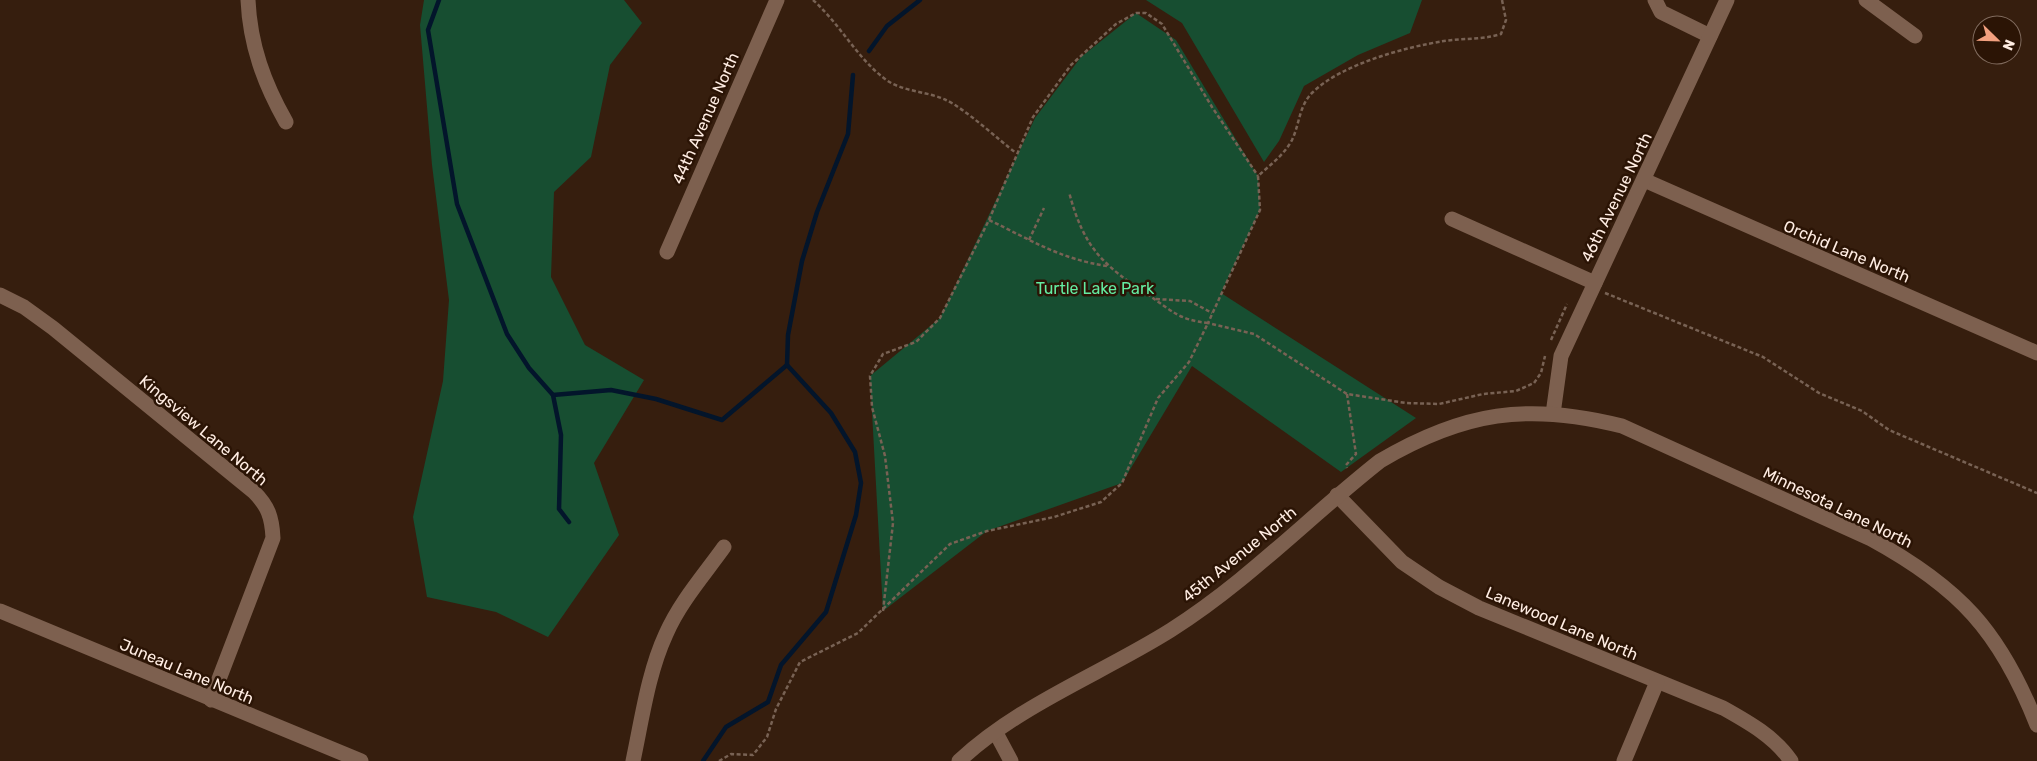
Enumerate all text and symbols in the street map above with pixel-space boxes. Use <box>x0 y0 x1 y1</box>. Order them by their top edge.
north arrow <box>1972 15 2022 65</box>
text: N <box>1999 37 2018 53</box>
street label: 44th Avenue North <box>668 50 743 187</box>
street label: 46th Avenue North <box>1577 129 1656 265</box>
street label: Orchid Lane North <box>1781 216 1913 287</box>
park label: Turtle Lake Park <box>1036 279 1155 298</box>
street label: Kingsview Lane North <box>136 371 272 489</box>
street label: Minnesota Lane North <box>1760 463 1916 552</box>
street label: 45th Avenue North <box>1178 503 1300 606</box>
street label: Lanewood Lane North <box>1483 583 1641 664</box>
street label: Juneau Lane North <box>117 635 257 708</box>

